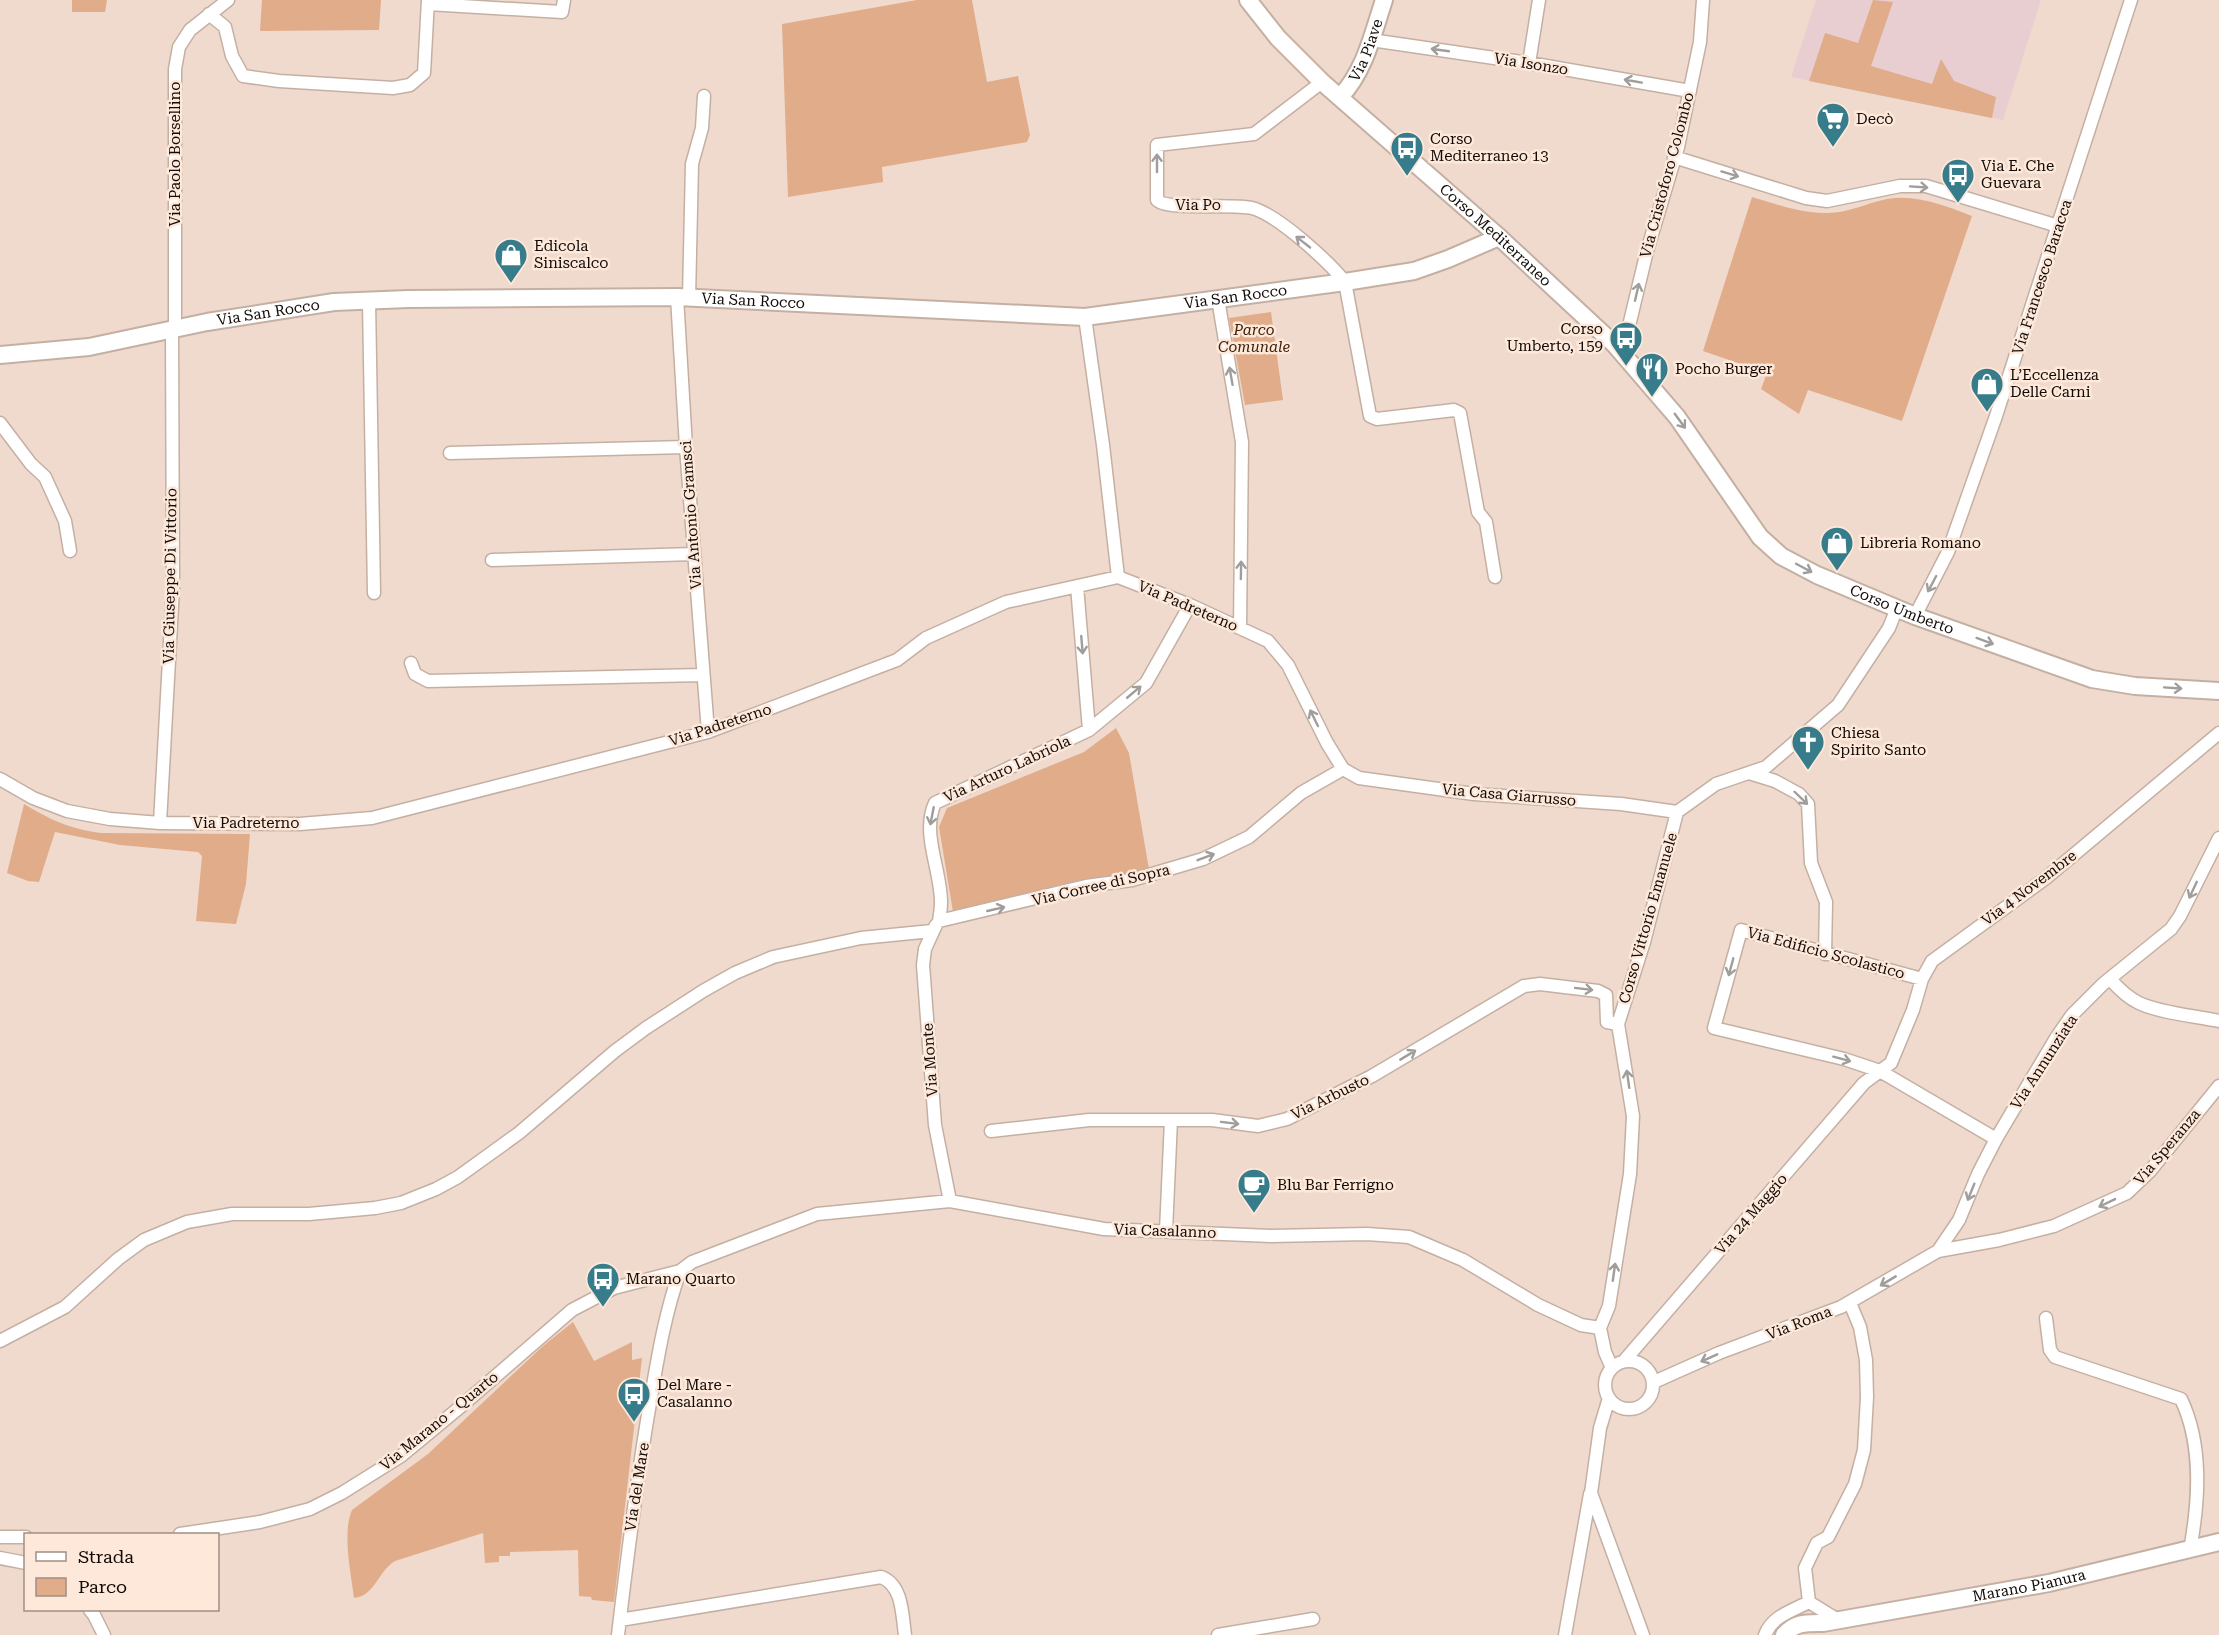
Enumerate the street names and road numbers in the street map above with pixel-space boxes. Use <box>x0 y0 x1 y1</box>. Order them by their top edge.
street label: Via Piave <box>1345 17 1386 85</box>
street label: Via Isonzo <box>1493 49 1569 79</box>
street label: Via Paolo Borsellino <box>166 82 184 226</box>
street label: Via Cristoforo Colombo <box>1636 90 1698 260</box>
street label: Corso Mediterraneo <box>1436 180 1555 290</box>
street label: Via Po <box>1175 196 1221 214</box>
street label: Via Francesco Baracca <box>2008 197 2076 357</box>
street label: Via San Rocco <box>1183 281 1288 313</box>
street label: Via San Rocco <box>701 289 806 312</box>
street label: Via San Rocco <box>216 295 321 329</box>
street label: Via Antonio Gramsci <box>677 440 705 590</box>
street label: Via Giuseppe Di Vittorio <box>159 488 181 664</box>
street label: Via Padreterno <box>1135 577 1241 635</box>
street label: Corso Umberto <box>1847 581 1956 638</box>
street label: Via Padreterno <box>666 700 774 750</box>
street label: Via Arturo Labriola <box>941 732 1073 806</box>
street label: Via Casa Giarrusso <box>1441 780 1577 810</box>
street label: Via Padreterno <box>192 814 300 832</box>
street label: Corso Vittorio Emanuele <box>1615 830 1681 1006</box>
street label: Via 4 Novembre <box>1978 846 2080 930</box>
street label: Via Corree di Sopra <box>1030 860 1172 910</box>
street label: Via Edificio Scolastico <box>1745 923 1907 983</box>
street label: Via Annunziata <box>2007 1011 2081 1113</box>
street label: Via Monte <box>918 1023 942 1097</box>
street label: Via Arbusto <box>1288 1070 1372 1124</box>
street label: Via Speranza <box>2130 1105 2204 1189</box>
street label: Via 24 Maggio <box>1711 1170 1791 1258</box>
street label: Via Casalanno <box>1113 1220 1217 1242</box>
street label: Via Roma <box>1764 1302 1834 1344</box>
street label: Via Marano - Quarto <box>376 1368 502 1474</box>
street label: Via del Mare <box>621 1441 653 1533</box>
street label: Marano Pianura <box>1971 1565 2087 1605</box>

